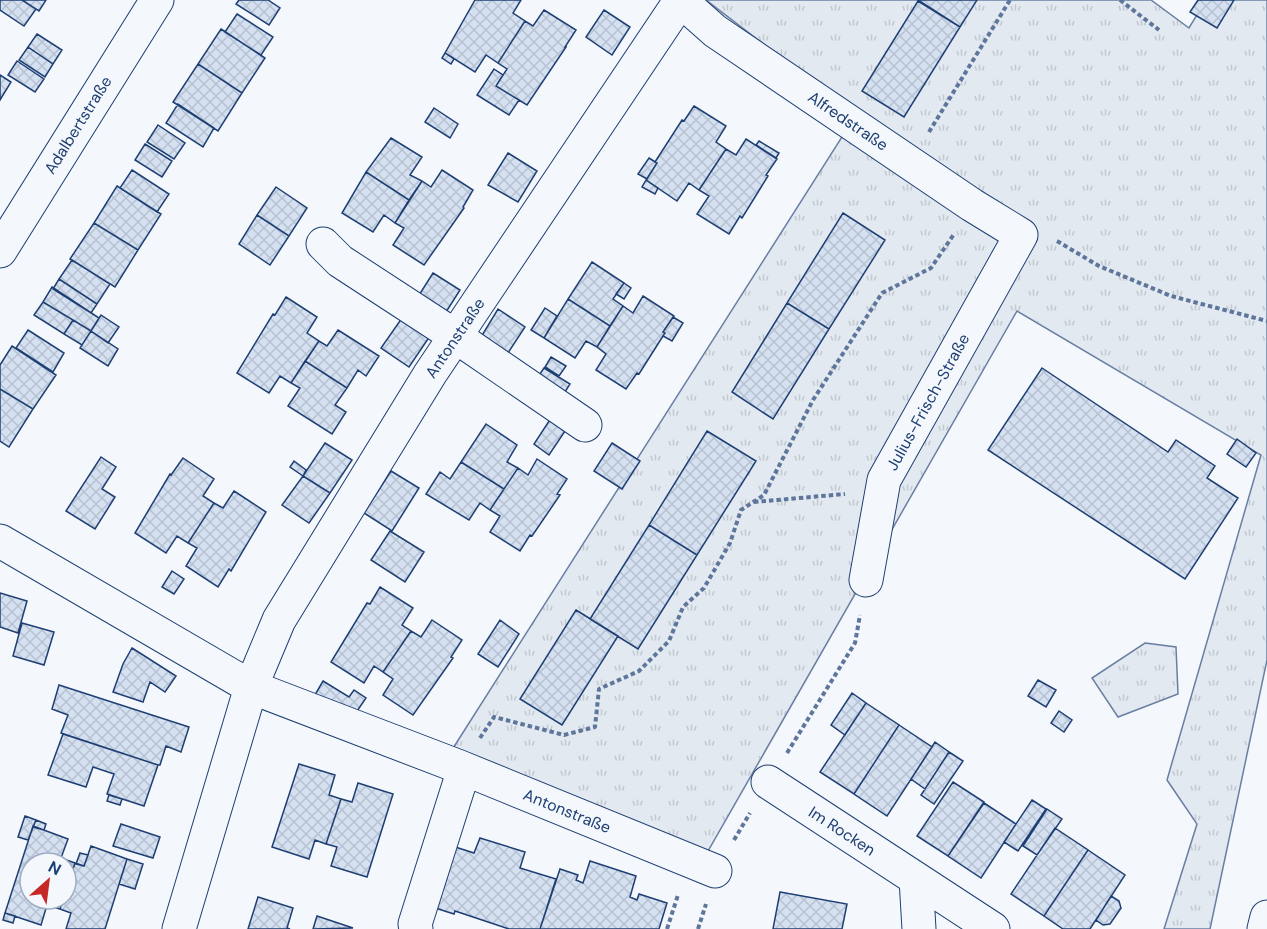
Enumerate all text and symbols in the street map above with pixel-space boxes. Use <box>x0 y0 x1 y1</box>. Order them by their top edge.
street label: Adalbertstraße <box>39 72 117 178</box>
street label: Alfredstraße <box>804 86 892 156</box>
street label: Antonstraße <box>420 294 490 382</box>
street label: Julius-Frisch-Straße <box>882 330 974 474</box>
street label: Antonstraße <box>520 784 614 838</box>
street label: Im Rocken <box>805 802 879 860</box>
north arrow <box>18 851 78 911</box>
text: N <box>45 856 65 880</box>

